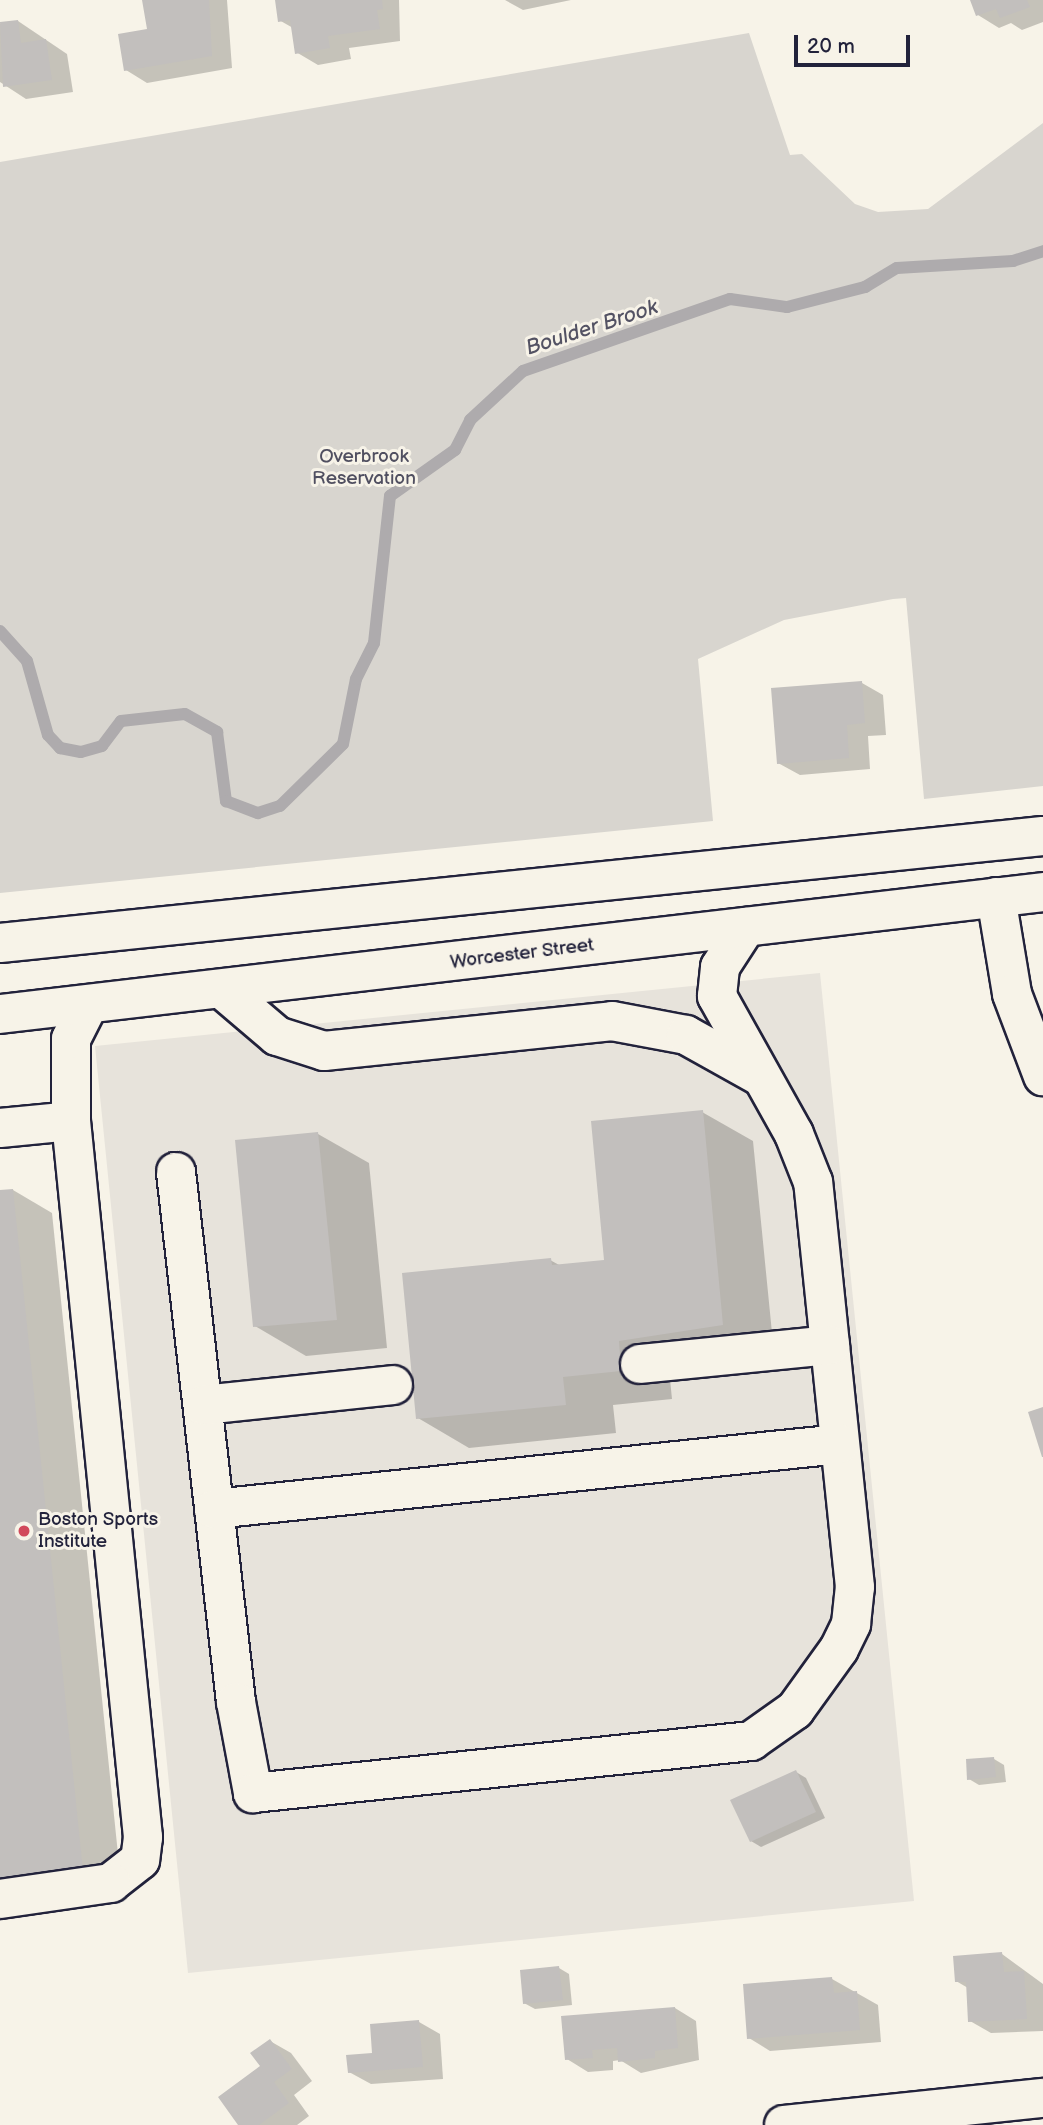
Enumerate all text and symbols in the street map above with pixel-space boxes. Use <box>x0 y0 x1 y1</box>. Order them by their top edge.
scale bar <box>798 21 914 65</box>
text: 20 m <box>807 34 855 59</box>
water label: Boulder Brook <box>523 295 661 361</box>
park label: Overbrook Reservation <box>312 446 416 490</box>
street label: Worcester Street <box>449 934 595 974</box>
place label: Boston Sports Institute <box>38 1509 159 1553</box>
marker: Boston Sports Institute <box>16 1523 32 1539</box>

